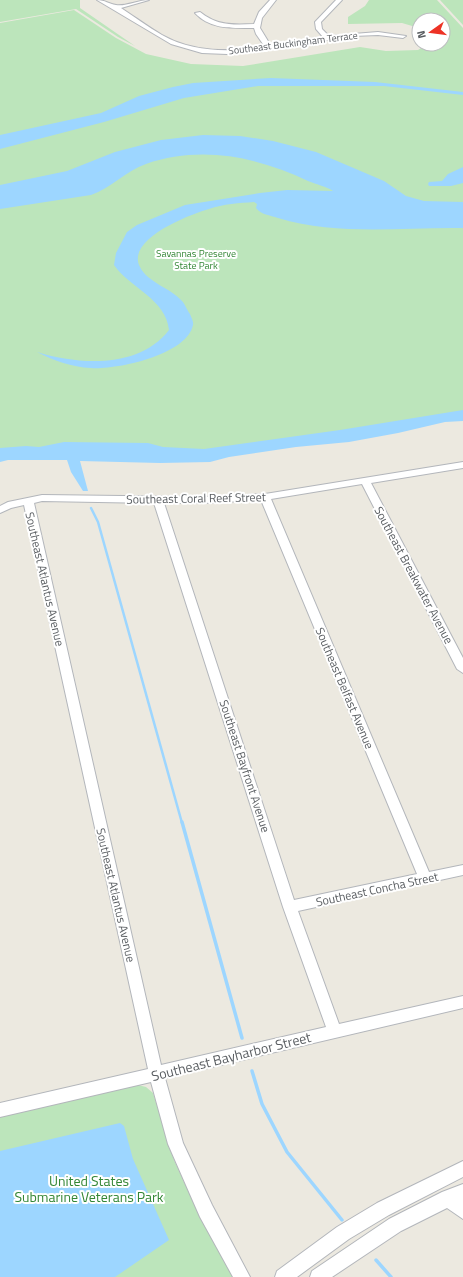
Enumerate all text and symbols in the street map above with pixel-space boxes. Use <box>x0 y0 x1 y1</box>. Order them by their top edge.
north arrow <box>411 12 451 52</box>
street label: Southeast Buckingham Terrace <box>227 28 359 58</box>
text: N <box>413 29 430 40</box>
park label: Savannas Preserve State Park <box>156 246 236 273</box>
street label: Southeast Coral Reef Street <box>126 487 267 509</box>
street label: Southeast Breakwater Avenue <box>370 503 458 647</box>
street label: Southeast Atlantus Avenue <box>20 510 70 648</box>
street label: Southeast Belfast Avenue <box>311 624 379 752</box>
street label: Southeast Bayfront Avenue <box>215 697 275 835</box>
street label: Southeast Atlantus Avenue <box>91 826 141 964</box>
street label: Southeast Concha Street <box>314 867 441 911</box>
street label: Southeast Bayharbor Street <box>149 1026 313 1086</box>
park label: United States Submarine Veterans Park <box>14 1170 164 1207</box>

